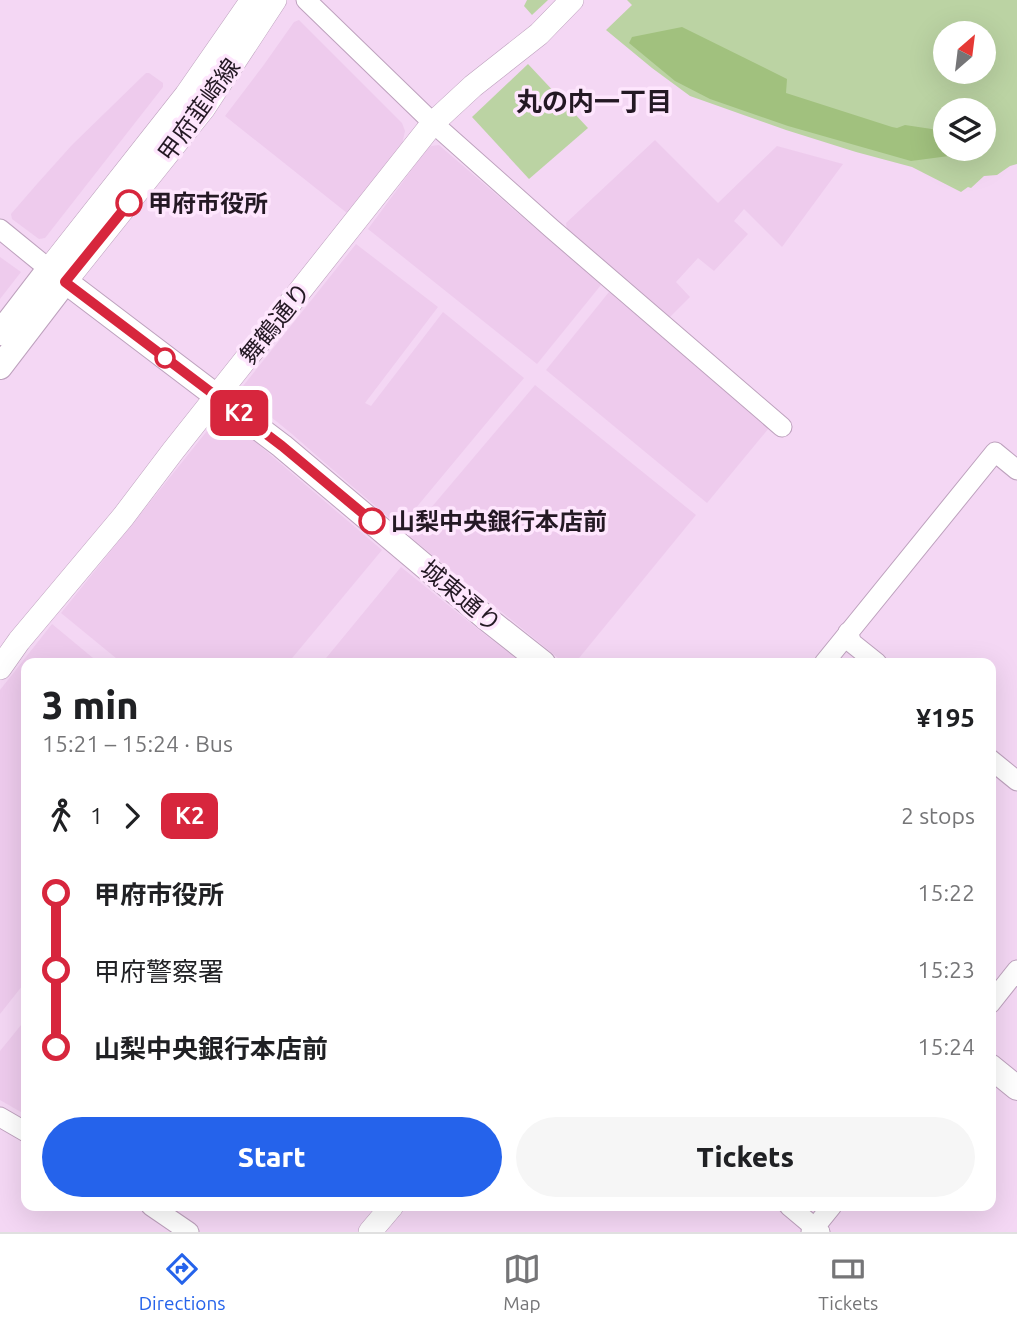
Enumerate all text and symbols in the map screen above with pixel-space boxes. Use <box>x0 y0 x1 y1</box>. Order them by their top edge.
north arrow <box>933 21 996 84</box>
map controls <box>933 21 996 161</box>
street label: 甲府韮崎線 <box>153 54 245 166</box>
district label: 丸の内一丁目 <box>516 87 672 116</box>
button: layers <box>933 98 996 161</box>
marker: 甲府市役所 <box>116 190 142 216</box>
place label: 甲府市役所 <box>148 190 268 217</box>
street label: 舞鶴通り <box>234 277 316 369</box>
unlabelled marker <box>155 348 175 368</box>
line badge: K2 <box>208 390 270 436</box>
text: K2 <box>224 399 254 426</box>
marker: 山梨中央銀行本店前 <box>359 508 385 534</box>
place label: 山梨中央銀行本店前 <box>391 508 607 535</box>
street label: 城東通り <box>416 555 506 637</box>
text: 3 min <box>42 684 139 726</box>
text: ¥195 <box>916 703 975 732</box>
text: 15:21 – 15:24 · Bus <box>42 731 233 756</box>
icon: walk <box>42 797 80 835</box>
icon: forward <box>113 797 151 835</box>
text: K2 <box>175 802 204 829</box>
text: 1 <box>90 803 103 828</box>
text: 2 stops <box>901 803 975 828</box>
text: 甲府市役所 <box>94 880 224 909</box>
text: 15:22 <box>917 880 975 905</box>
text: 甲府警察署 <box>94 957 224 986</box>
text: 15:23 <box>917 957 975 982</box>
text: 山梨中央銀行本店前 <box>94 1034 328 1063</box>
text: 15:24 <box>917 1034 975 1059</box>
button: Start <box>42 1117 502 1197</box>
button: Tickets <box>516 1117 975 1197</box>
tab: Directions <box>139 1250 226 1314</box>
tab: Map <box>503 1250 541 1314</box>
tab: Tickets <box>818 1250 878 1314</box>

